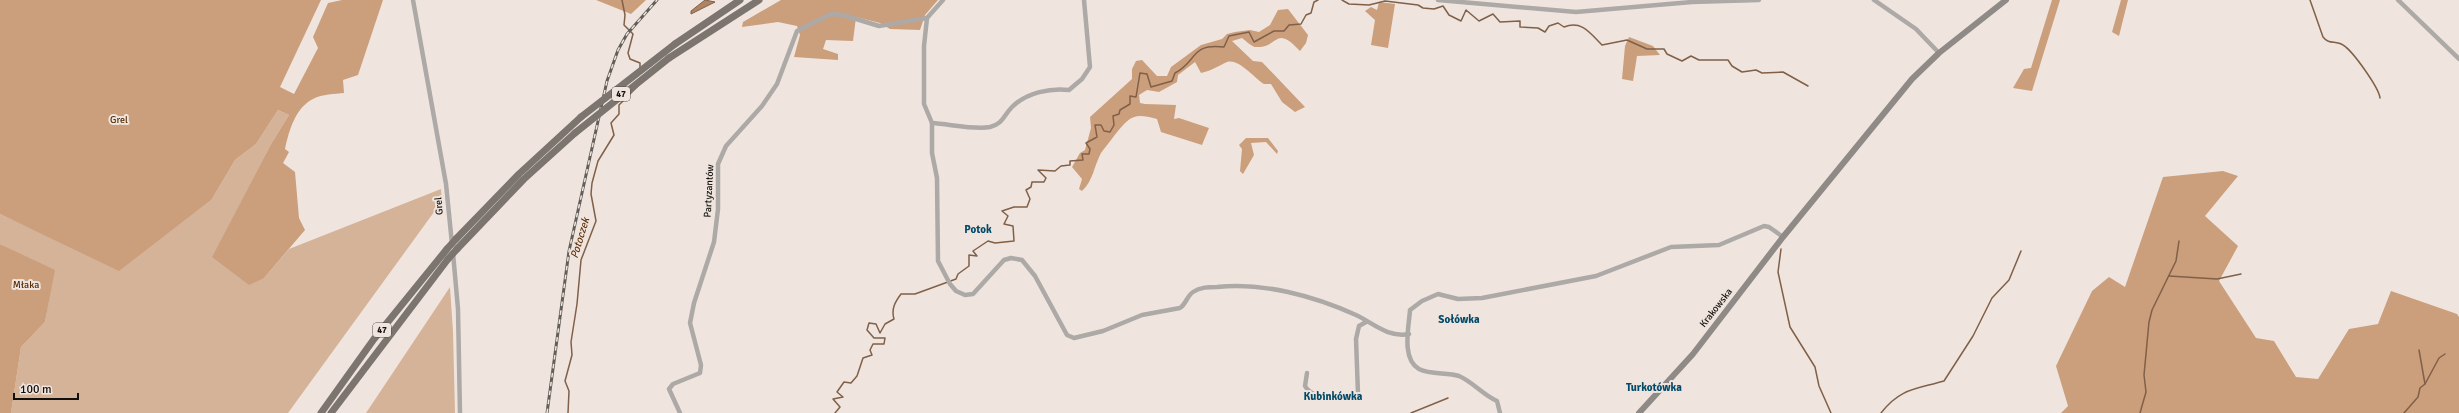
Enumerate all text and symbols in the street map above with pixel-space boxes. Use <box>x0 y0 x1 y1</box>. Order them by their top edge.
road number: 47 <box>612 87 630 101</box>
park label: Grel <box>110 114 128 126</box>
street label: Partyzantów <box>702 163 716 218</box>
street label: Grel <box>432 197 446 215</box>
water label: Potoczek <box>568 215 593 260</box>
district label: Potok <box>964 223 992 236</box>
park label: Młaka <box>13 279 39 291</box>
street label: Krakowska <box>1697 286 1735 330</box>
district label: Sołówka <box>1438 313 1480 326</box>
road number: 47 <box>373 323 391 337</box>
scale bar <box>14 375 78 401</box>
district label: Turkotówka <box>1626 381 1682 394</box>
text: 100 m <box>20 382 52 397</box>
district label: Kubinkówka <box>1304 390 1363 403</box>

